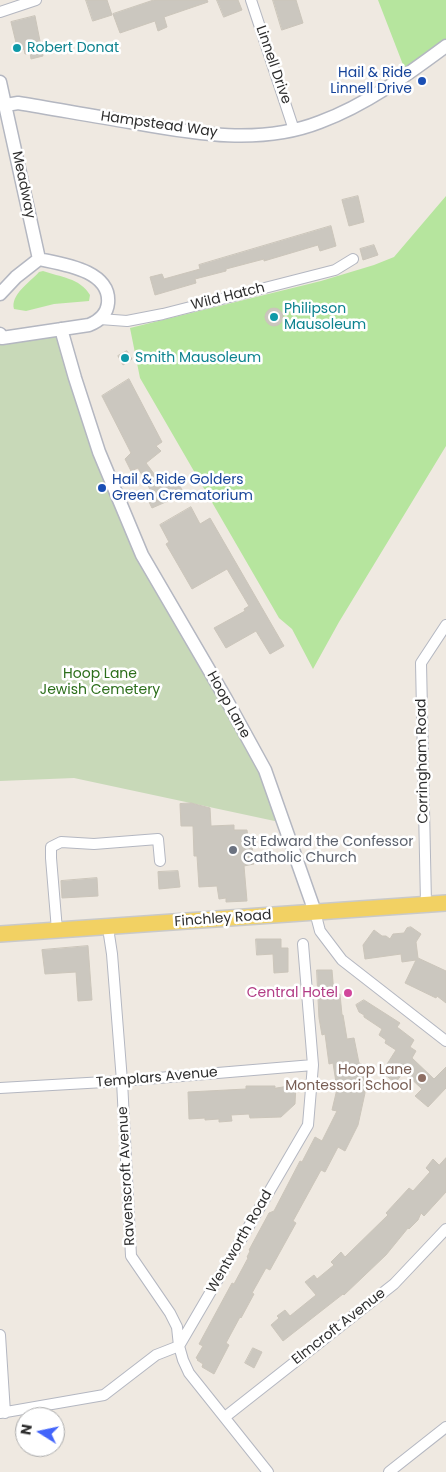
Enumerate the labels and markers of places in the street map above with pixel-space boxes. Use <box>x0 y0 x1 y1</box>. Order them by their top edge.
place label: Robert Donat <box>27 40 119 56</box>
marker: Robert Donat <box>11 42 23 54</box>
place label: Hail & Ride Linnell Drive <box>330 65 412 98</box>
marker: Hail & Ride Linnell Drive <box>416 75 428 87</box>
place label: Philipson Mausoleum <box>284 301 366 334</box>
marker: Philipson Mausoleum <box>268 311 280 323</box>
place label: Smith Mausoleum <box>135 350 261 366</box>
marker: Smith Mausoleum <box>119 352 131 364</box>
place label: Hail & Ride Golders Green Crematorium <box>112 472 253 504</box>
marker: Hail & Ride Golders Green Crematorium <box>96 482 108 494</box>
place label: St Edward the Confessor Catholic Church <box>243 834 413 866</box>
marker: St Edward the Confessor Catholic Church <box>227 844 239 856</box>
place label: Central Hotel <box>247 985 338 1001</box>
marker: Central Hotel <box>342 987 354 999</box>
place label: Hoop Lane Montessori School <box>285 1062 412 1094</box>
marker: Hoop Lane Montessori School <box>416 1072 428 1084</box>

